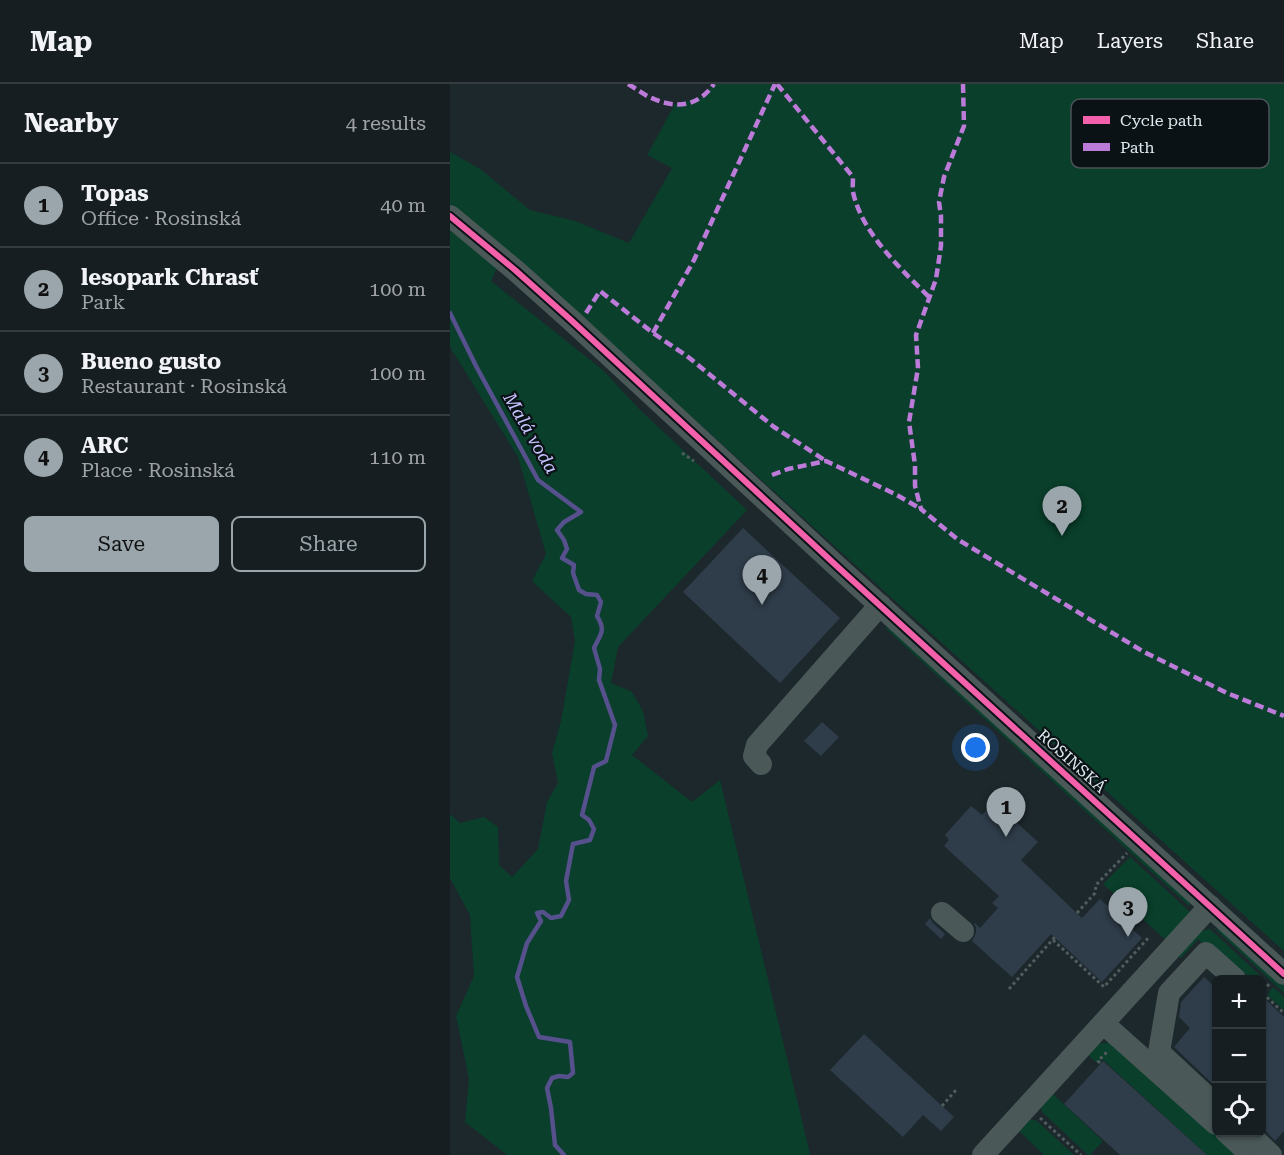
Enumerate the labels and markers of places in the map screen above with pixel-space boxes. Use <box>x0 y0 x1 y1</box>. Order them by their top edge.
pin: 2 <box>1042 486 1082 536</box>
pin: 4 <box>742 556 782 605</box>
pin: 1 <box>986 788 1026 837</box>
pin: 3 <box>1108 888 1148 937</box>

